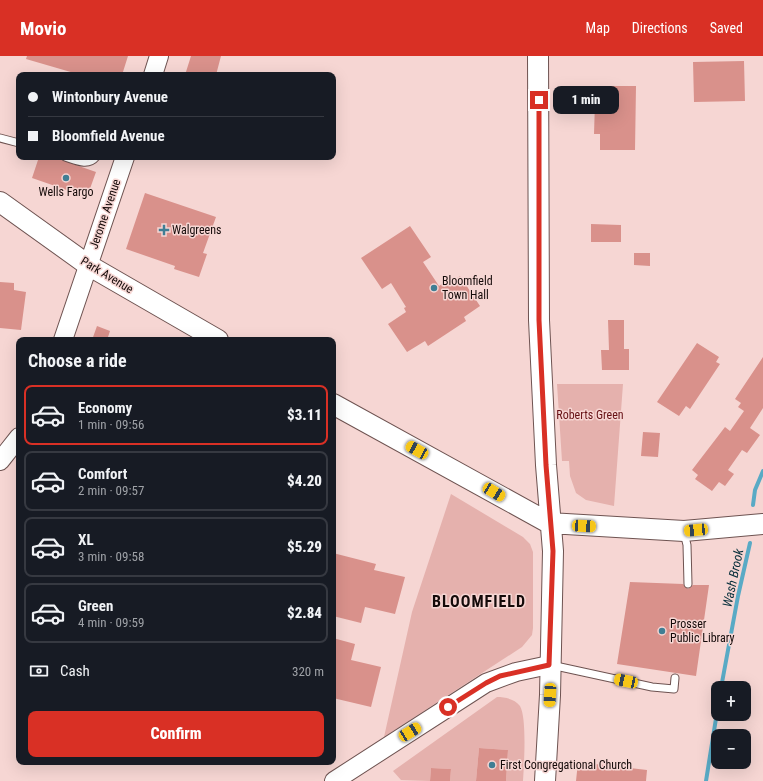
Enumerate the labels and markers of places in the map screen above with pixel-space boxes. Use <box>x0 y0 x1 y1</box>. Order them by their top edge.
marker: Wells Fargo <box>61 173 71 183</box>
place label: Wells Fargo <box>38 185 94 199</box>
place label: Walgreens <box>172 223 221 237</box>
marker: Walgreens <box>159 225 169 235</box>
place label: Bloomfield Town Hall <box>442 274 493 302</box>
marker: Bloomfield Town Hall <box>429 283 439 293</box>
place label: Prosser Public Library <box>670 617 734 645</box>
marker: Prosser Public Library <box>657 626 667 636</box>
place label: First Congregational Church <box>500 758 632 772</box>
marker: First Congregational Church <box>487 760 497 770</box>

